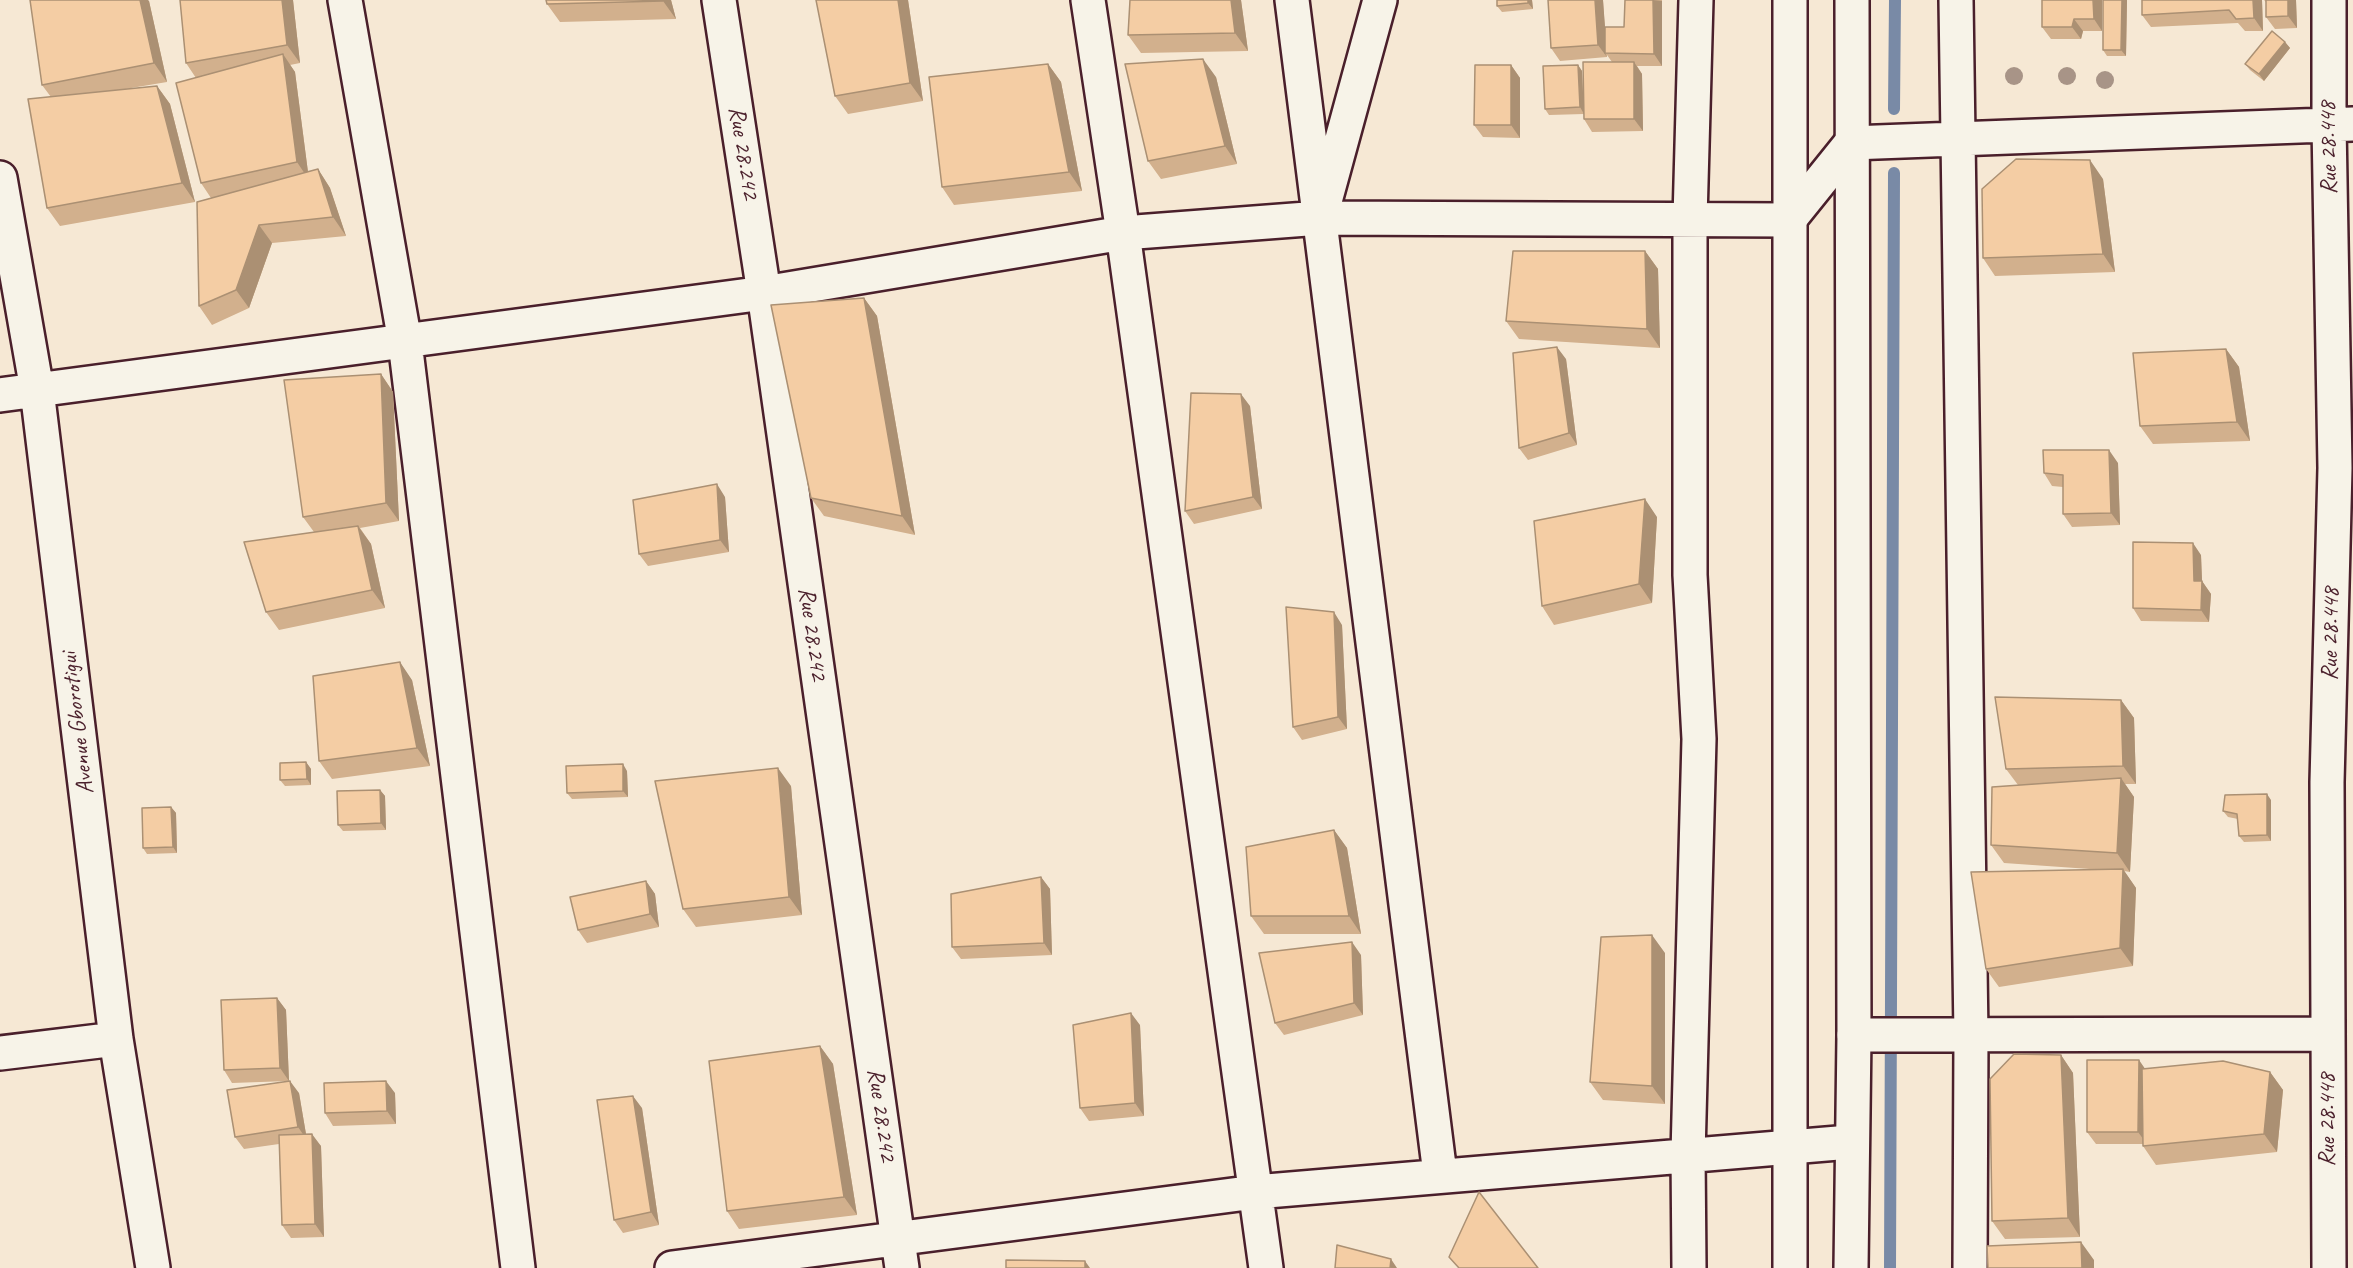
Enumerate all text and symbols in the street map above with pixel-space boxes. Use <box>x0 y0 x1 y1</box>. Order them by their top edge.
street label: Rue 28.448 <box>2314 101 2344 195</box>
street label: Rue 28.242 <box>721 105 765 201</box>
street label: Rue 28.242 <box>791 586 833 682</box>
street label: Rue 28.448 <box>2316 587 2346 681</box>
street label: Avenue Gborotigui <box>55 650 101 796</box>
street label: Rue 28.242 <box>860 1067 902 1163</box>
street label: Rue 28.448 <box>2314 1073 2342 1167</box>

